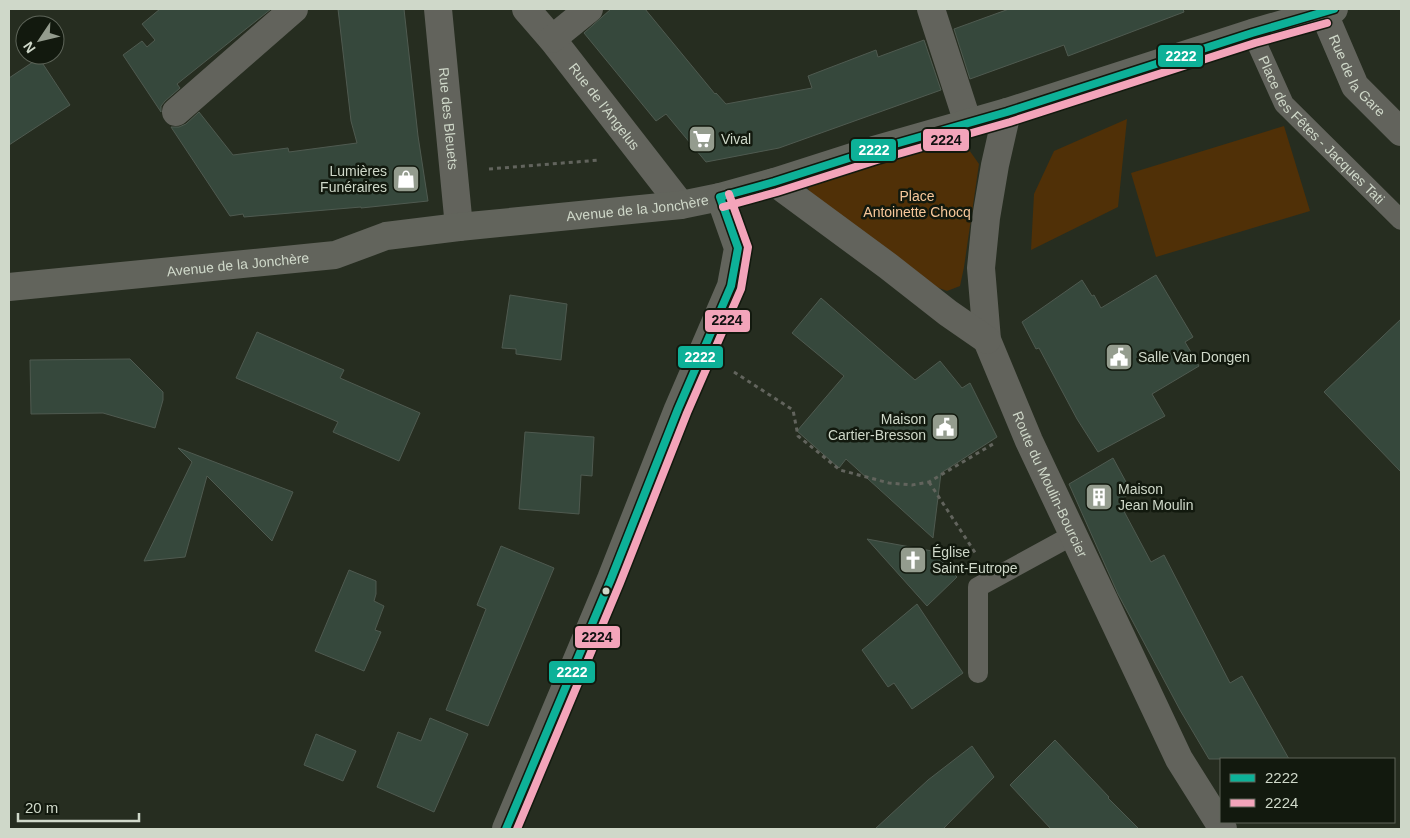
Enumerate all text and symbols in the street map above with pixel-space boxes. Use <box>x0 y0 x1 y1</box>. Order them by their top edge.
north arrow <box>15 15 65 65</box>
street label: Rue de la Gare <box>1326 32 1389 120</box>
text: N <box>20 39 39 56</box>
line badge: 2222 <box>1157 44 1204 68</box>
text: 2222 <box>1165 48 1197 64</box>
street label: Place des Fêtes - Jacques Tati <box>1255 53 1388 207</box>
street label: Rue de l'Angelus <box>566 60 643 153</box>
street label: Rue des Bleuets <box>436 67 461 170</box>
supermarket icon: Vival <box>687 124 717 154</box>
line badge: 2224 <box>922 128 970 152</box>
place label: Vival <box>721 131 751 147</box>
text: 2224 <box>930 132 962 148</box>
line badge: 2222 <box>850 138 897 162</box>
text: 2222 <box>858 142 890 158</box>
place label: Lumières Funéraires <box>320 163 387 195</box>
shop icon: Lumières Funéraires <box>391 164 421 194</box>
park label: Place Antoinette Chocq <box>863 188 971 220</box>
street label: Avenue de la Jonchère <box>566 192 710 224</box>
street label: Avenue de la Jonchère <box>166 250 310 279</box>
line badge: 2224 <box>704 309 751 333</box>
text: 2224 <box>711 312 743 328</box>
public building icon: Salle Van Dongen <box>1104 342 1134 372</box>
line badge: 2222 <box>677 345 724 369</box>
text: 2222 <box>684 349 716 365</box>
place label: Salle Van Dongen <box>1138 349 1250 365</box>
street label: Route du Moulin-Bourcier <box>1010 409 1091 560</box>
place label: Maison Cartier-Bresson <box>828 411 926 443</box>
public building icon: Maison Cartier-Bresson <box>930 412 960 442</box>
place label: Maison Jean Moulin <box>1118 481 1194 513</box>
building icon: Maison Jean Moulin <box>1084 482 1114 512</box>
place label: Église Saint-Eutrope <box>932 544 1018 576</box>
church icon: Église Saint-Eutrope <box>898 545 928 575</box>
unlabelled marker <box>601 586 611 596</box>
line badge: 2224 <box>574 625 621 649</box>
text: 2224 <box>581 629 613 645</box>
line badge: 2222 <box>548 660 596 684</box>
text: 2222 <box>556 664 588 680</box>
legend <box>1220 758 1395 823</box>
text: 2222 <box>1265 769 1298 786</box>
scale bar <box>18 790 139 822</box>
text: 2224 <box>1265 794 1298 811</box>
text: 20 m <box>25 799 58 816</box>

